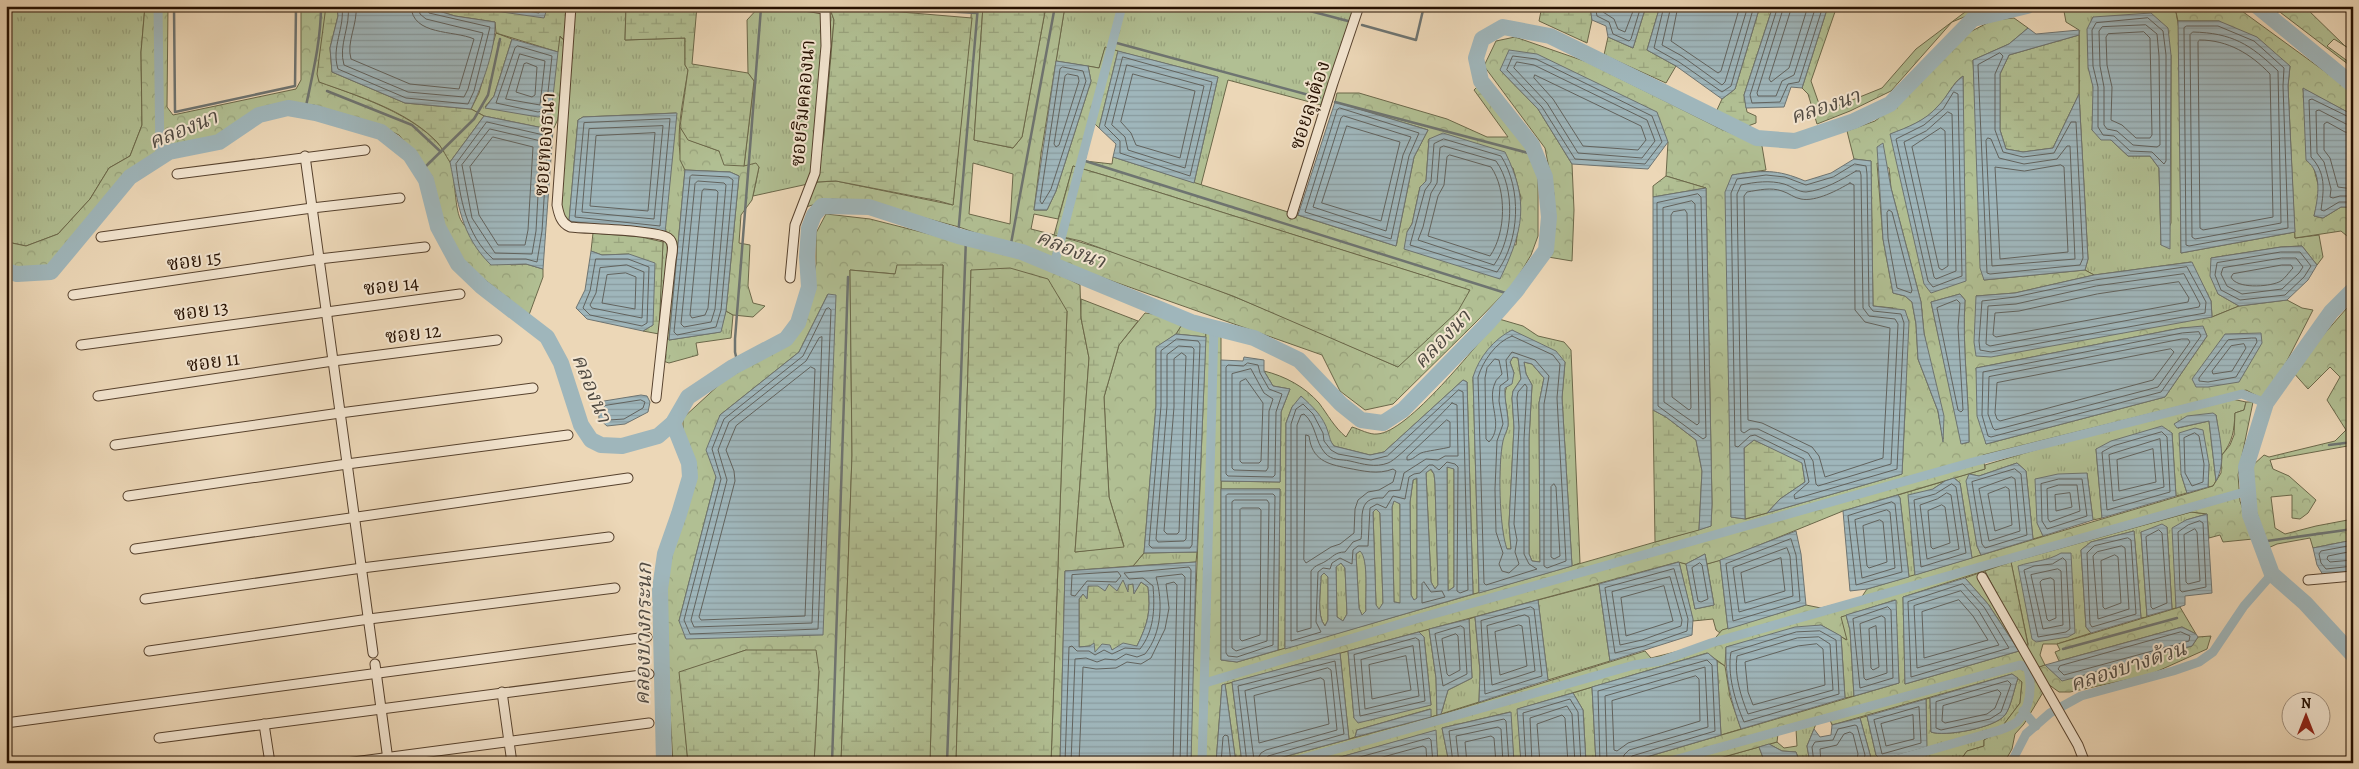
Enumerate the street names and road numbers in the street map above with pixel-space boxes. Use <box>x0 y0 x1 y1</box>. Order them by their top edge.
street label: ซอยริมคลองนา <box>784 38 821 168</box>
street label: ซอยลุงต๋อง <box>1282 57 1337 153</box>
street label: ซอยทองธนา <box>527 91 562 197</box>
street label: ซอย 15 <box>165 243 223 278</box>
street label: ซอย 14 <box>362 269 420 302</box>
street label: ซอย 13 <box>172 293 230 328</box>
street label: ซอย 12 <box>384 317 443 350</box>
street label: ซอย 11 <box>185 344 242 379</box>

